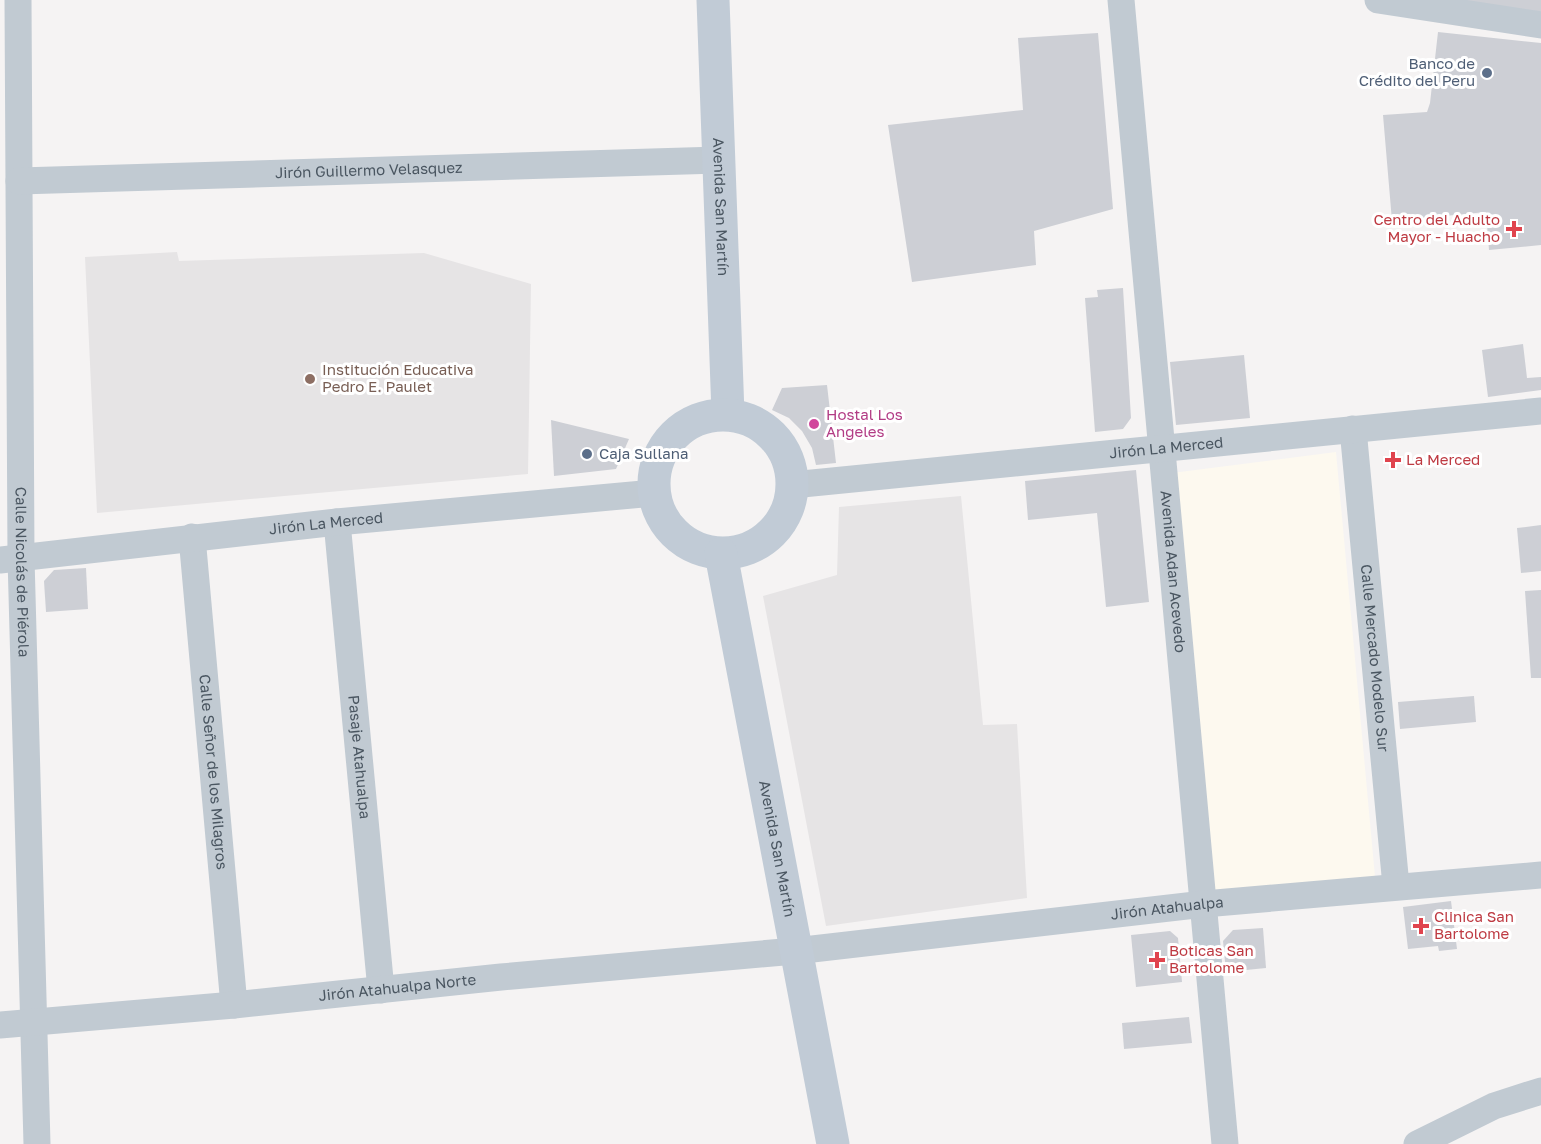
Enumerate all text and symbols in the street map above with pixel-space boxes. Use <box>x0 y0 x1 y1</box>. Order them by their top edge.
place label: Banco de Crédito del Peru <box>1359 54 1475 89</box>
marker: Banco de Crédito del Peru <box>1480 66 1494 80</box>
street label: Avenida San Martín <box>710 137 733 276</box>
street label: Jirón Guillermo Velasquez <box>275 158 463 181</box>
place label: Centro del Adulto Mayor - Huacho <box>1373 210 1500 245</box>
marker: Centro del Adulto Mayor - Huacho <box>1505 220 1523 238</box>
place label: Institución Educativa Pedro E. Paulet <box>322 360 473 395</box>
marker: Institución Educativa Pedro E. Paulet <box>303 372 317 386</box>
place label: Hostal Los Angeles <box>826 405 903 440</box>
marker: Hostal Los Angeles <box>807 417 821 431</box>
street label: Jirón La Merced <box>1108 432 1224 462</box>
place label: Caja Sullana <box>599 444 688 462</box>
marker: Caja Sullana <box>580 447 594 461</box>
place label: La Merced <box>1406 450 1480 468</box>
marker: La Merced <box>1384 451 1402 469</box>
street label: Calle Nicolás de Piérola <box>13 487 34 657</box>
street label: Avenida Adan Acevedo <box>1158 490 1190 653</box>
street label: Jirón La Merced <box>268 508 384 538</box>
street label: Calle Mercado Modelo Sur <box>1358 563 1393 753</box>
street label: Calle Señor de los Milagros <box>196 674 232 870</box>
street label: Pasaje Atahualpa <box>345 694 375 820</box>
street label: Avenida San Martín <box>756 779 800 918</box>
street label: Jirón Atahualpa <box>1110 892 1224 923</box>
place label: Clinica San Bartolome <box>1434 907 1514 942</box>
marker: Clinica San Bartolome <box>1412 917 1430 935</box>
place label: Boticas San Bartolome <box>1169 941 1254 976</box>
marker: Boticas San Bartolome <box>1150 953 1164 967</box>
street label: Jirón Atahualpa Norte <box>317 970 477 1004</box>

